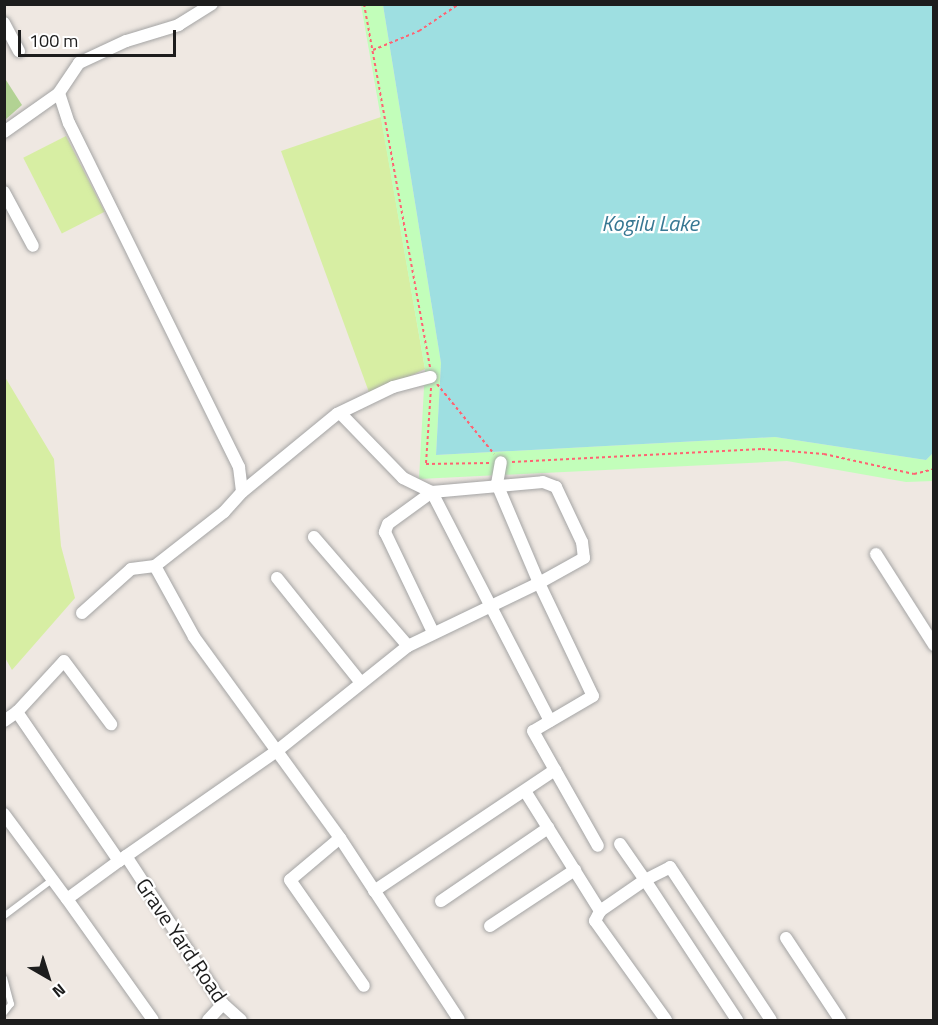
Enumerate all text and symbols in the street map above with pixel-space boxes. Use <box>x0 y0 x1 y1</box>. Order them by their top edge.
scale bar <box>21 18 178 56</box>
text: 100 m <box>29 27 78 54</box>
water label: Kogilu Lake <box>601 211 699 237</box>
street label: Grave Yard Road <box>131 873 233 1007</box>
north arrow <box>18 947 78 1007</box>
text: N <box>47 978 71 1004</box>

